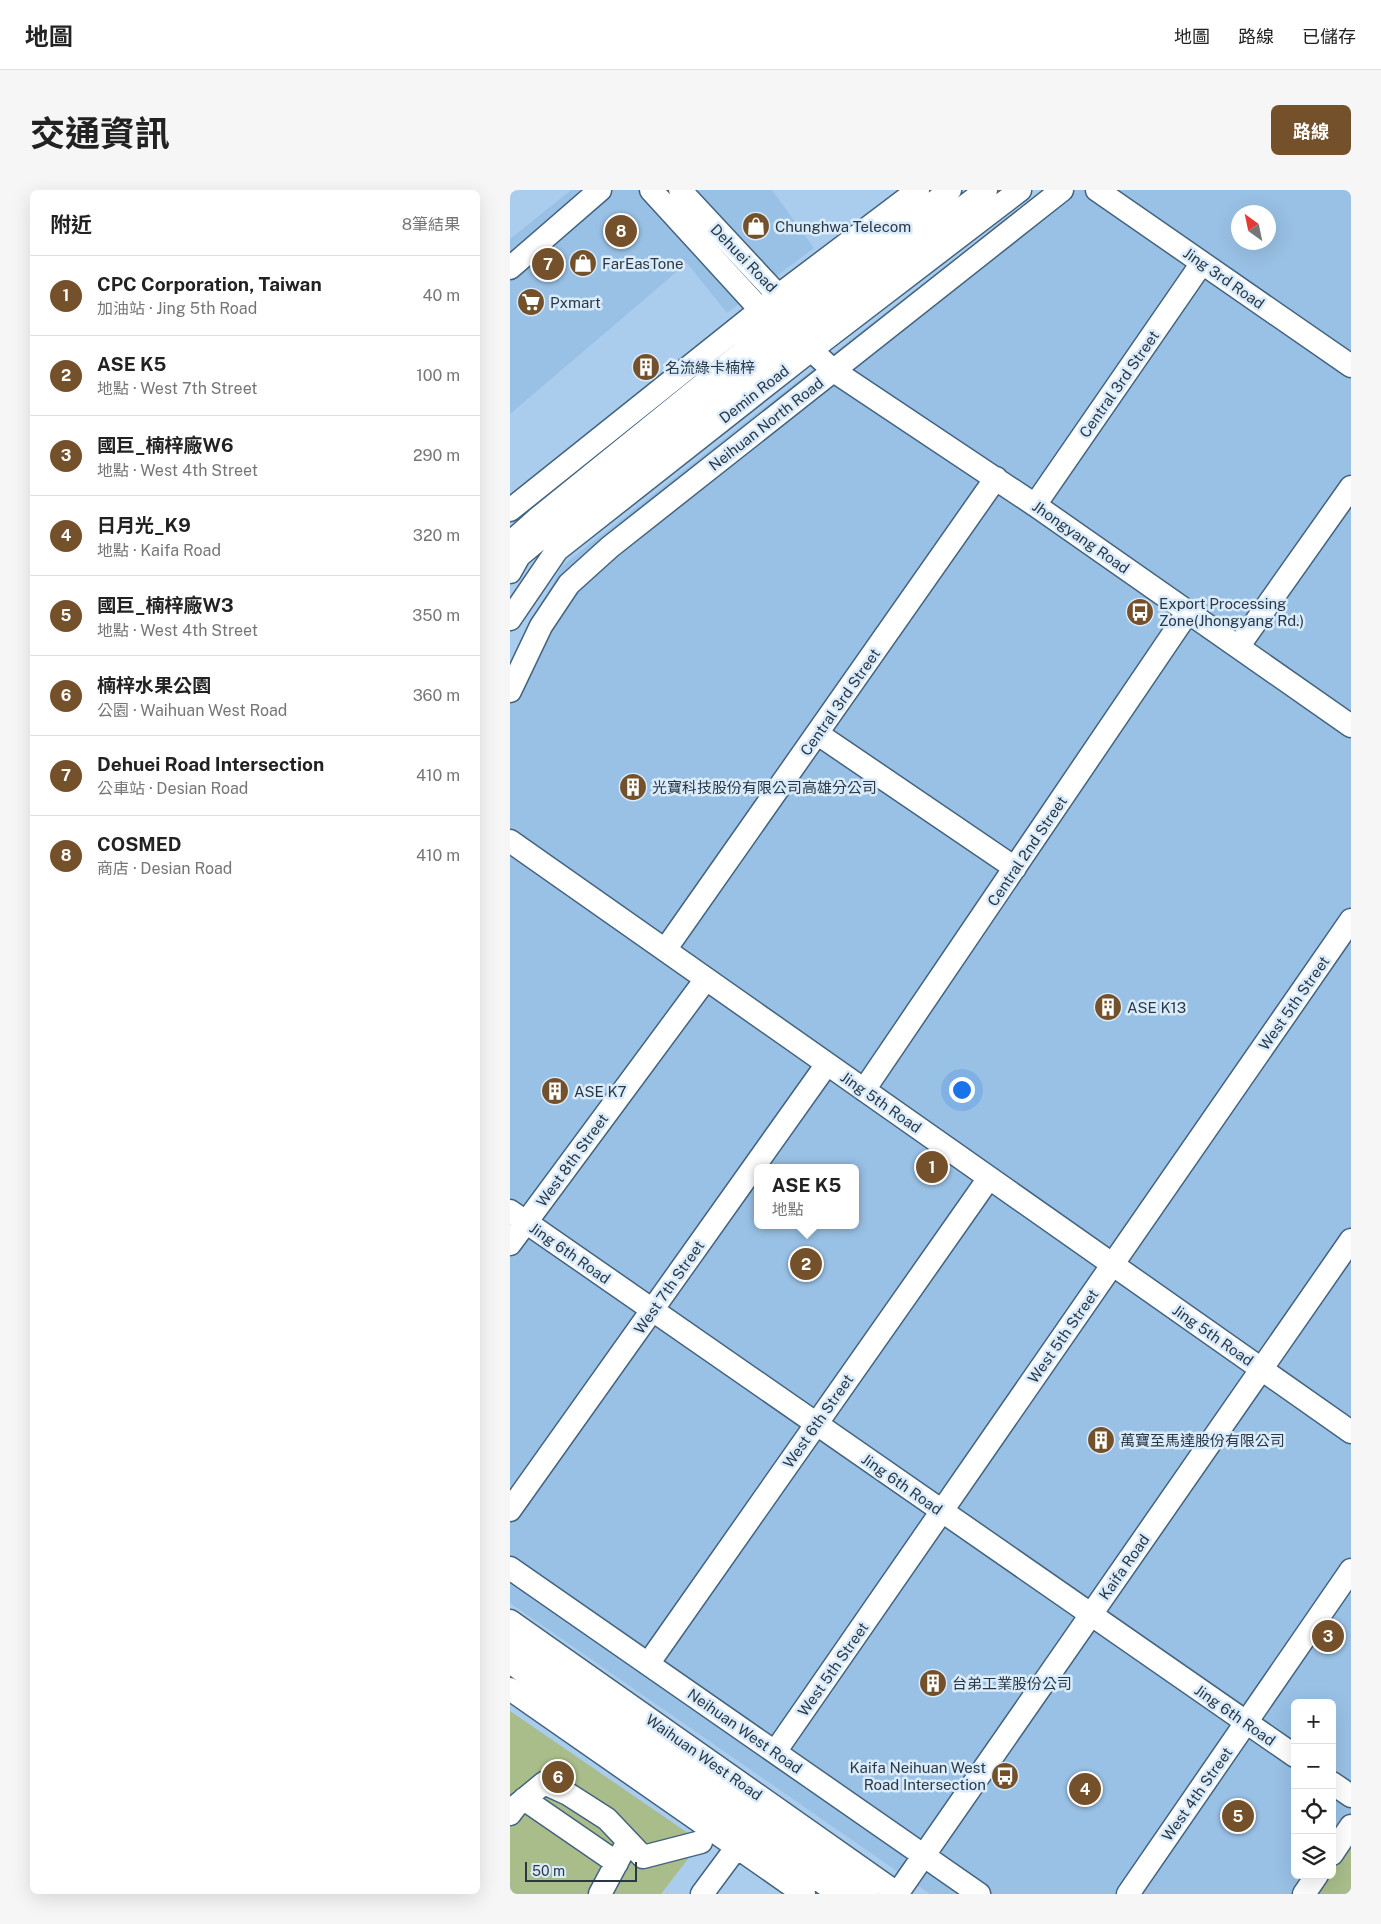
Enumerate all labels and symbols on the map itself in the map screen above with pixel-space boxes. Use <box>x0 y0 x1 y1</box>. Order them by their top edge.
north arrow <box>1231 205 1276 250</box>
shop icon: Chunghwa Telecom <box>741 211 771 241</box>
pin: 8 <box>605 212 637 250</box>
place label: Chunghwa Telecom <box>775 218 911 235</box>
street label: Dehuei Road <box>707 221 781 295</box>
street label: Jing 3rd Road <box>1180 244 1268 312</box>
pin: 7 <box>532 245 564 283</box>
shop icon: FarEasTone <box>568 248 598 278</box>
place label: FarEasTone <box>602 255 683 272</box>
supermarket icon: Pxmart <box>516 287 546 317</box>
place label: Pxmart <box>550 294 601 311</box>
street label: Central 3rd Street <box>1076 327 1162 441</box>
building icon: 名流綠卡楠梓 <box>631 352 661 382</box>
place label: 名流綠卡楠梓 <box>665 359 755 376</box>
street label: Demin Road <box>716 362 792 426</box>
street label: Neihuan North Road <box>705 374 827 474</box>
street label: Jhongyang Road <box>1029 497 1133 577</box>
place label: Export Processing Zone(Jhongyang Rd.) <box>1159 595 1304 629</box>
bus stop icon: Export Processing Zone(Jhongyang Rd.) <box>1125 597 1155 627</box>
street label: Central 3rd Street <box>797 645 883 759</box>
building icon: 光寶科技股份有限公司高雄分公司 <box>618 772 648 802</box>
place label: 光寶科技股份有限公司高雄分公司 <box>652 779 877 796</box>
street label: Central 2nd Street <box>984 793 1070 909</box>
street label: West 5th Street <box>1255 953 1333 1053</box>
building icon: ASE K13 <box>1093 992 1123 1022</box>
place label: ASE K13 <box>1127 999 1186 1016</box>
street label: Jing 5th Road <box>837 1068 925 1136</box>
building icon: ASE K7 <box>540 1076 570 1106</box>
your location <box>949 1077 975 1103</box>
place label: ASE K7 <box>574 1083 627 1100</box>
street label: West 8th Street <box>533 1110 611 1210</box>
pin: 1 <box>916 1148 948 1186</box>
street label: Jing 6th Road <box>527 1219 613 1287</box>
street label: West 7th Street <box>631 1237 708 1337</box>
pin: 2 <box>790 1245 822 1283</box>
street label: West 5th Street <box>1024 1286 1102 1386</box>
street label: Jing 5th Road <box>1169 1301 1257 1369</box>
street label: West 6th Street <box>779 1371 857 1471</box>
building icon: 萬寶至馬達股份有限公司 <box>1086 1425 1116 1455</box>
place label: 萬寶至馬達股份有限公司 <box>1120 1432 1285 1449</box>
street label: Jing 6th Road <box>859 1450 945 1518</box>
street label: Kaifa Road <box>1095 1531 1153 1603</box>
pin: 3 <box>1312 1617 1344 1655</box>
street label: West 5th Street <box>794 1619 872 1719</box>
building icon: 台弟工業股份公司 <box>918 1668 948 1698</box>
place label: 台弟工業股份公司 <box>952 1675 1072 1692</box>
street label: Jing 6th Road <box>1192 1681 1278 1749</box>
street label: Neihuan West Road <box>685 1685 805 1777</box>
street label: Waihuan West Road <box>643 1711 765 1803</box>
street label: West 4th Street <box>1158 1744 1236 1844</box>
pin: 6 <box>542 1758 574 1796</box>
place label: Kaifa Neihuan West Road Intersection <box>850 1759 986 1793</box>
bus stop icon: Kaifa Neihuan West Road Intersection <box>990 1761 1020 1791</box>
pin: 4 <box>1069 1770 1101 1808</box>
pin: 5 <box>1222 1797 1254 1835</box>
scale bar <box>525 1859 638 1882</box>

